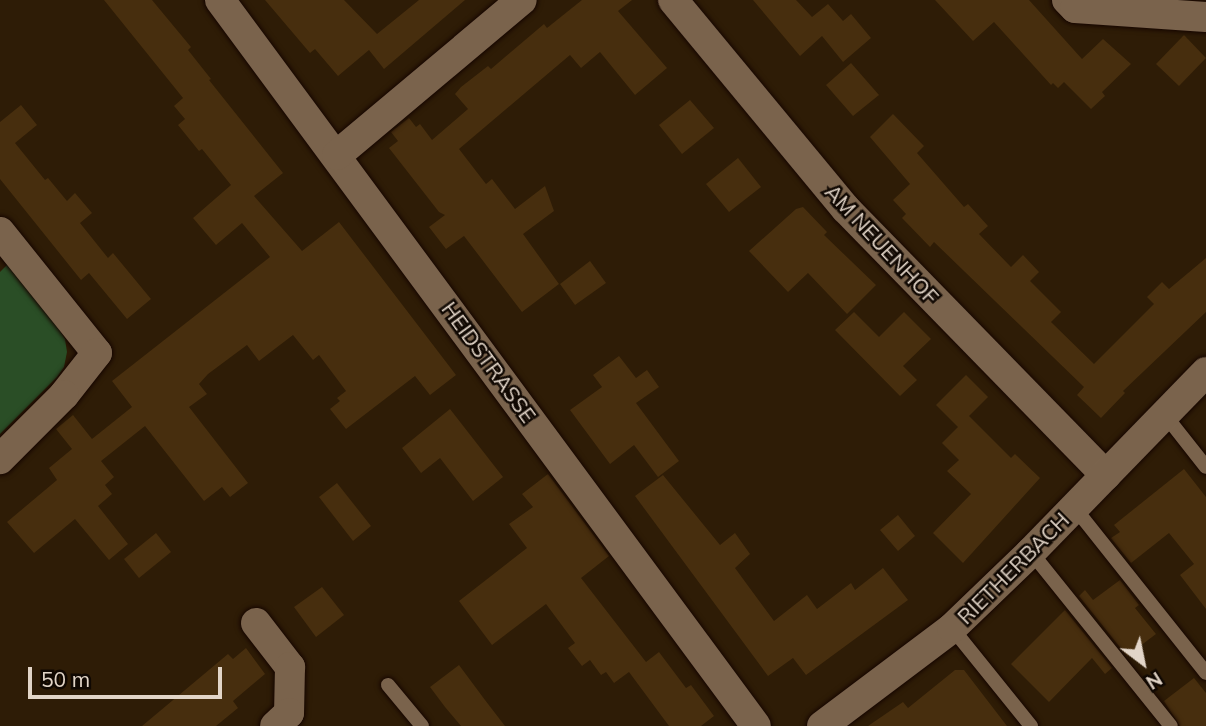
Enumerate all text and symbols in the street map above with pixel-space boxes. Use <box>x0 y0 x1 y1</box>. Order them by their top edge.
street label: AM NEUENHOF <box>820 179 944 309</box>
street label: HEIDSTRASSE <box>437 297 541 427</box>
street label: RIETHERBACH <box>952 507 1074 629</box>
north arrow <box>1108 628 1178 698</box>
scale bar <box>32 652 226 696</box>
text: 50 m <box>41 666 90 692</box>
text: N <box>1142 667 1167 695</box>

